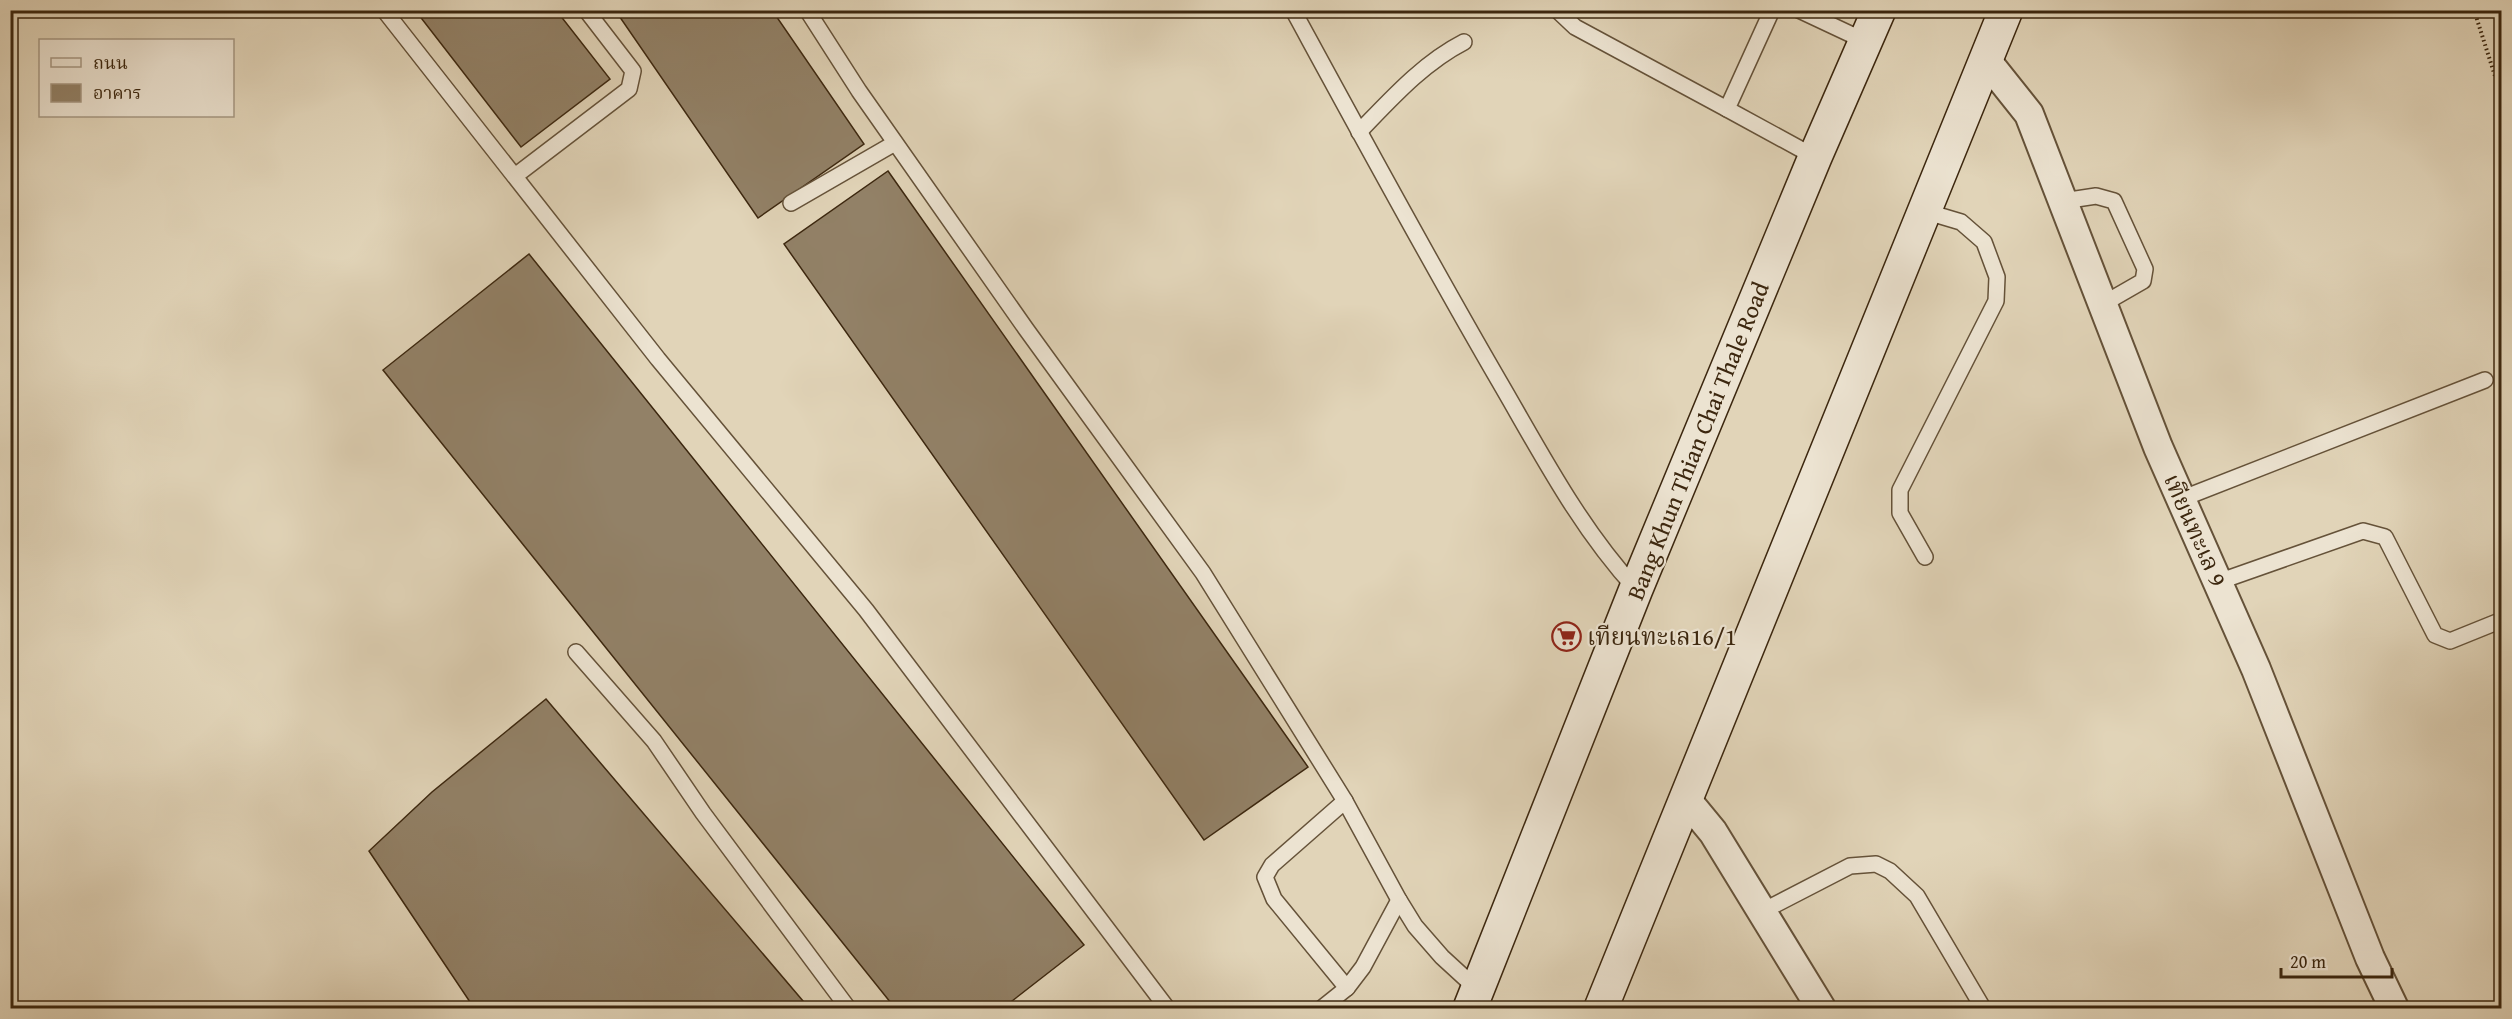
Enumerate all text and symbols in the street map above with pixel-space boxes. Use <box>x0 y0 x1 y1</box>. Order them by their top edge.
legend <box>39 39 234 117</box>
text: ถนน <box>93 49 128 76</box>
text: อาคาร <box>93 79 142 106</box>
street label: Bang Khun Thian Chai Thale Road <box>1618 276 1778 605</box>
street label: เทียนทะเล 9 <box>2155 468 2236 592</box>
place label: เทียนทะเล16/1 <box>1587 619 1737 654</box>
supermarket icon: เทียนทะเล16/1 <box>1550 621 1582 653</box>
scale bar <box>2281 941 2392 979</box>
text: 20 m <box>2290 948 2326 975</box>

